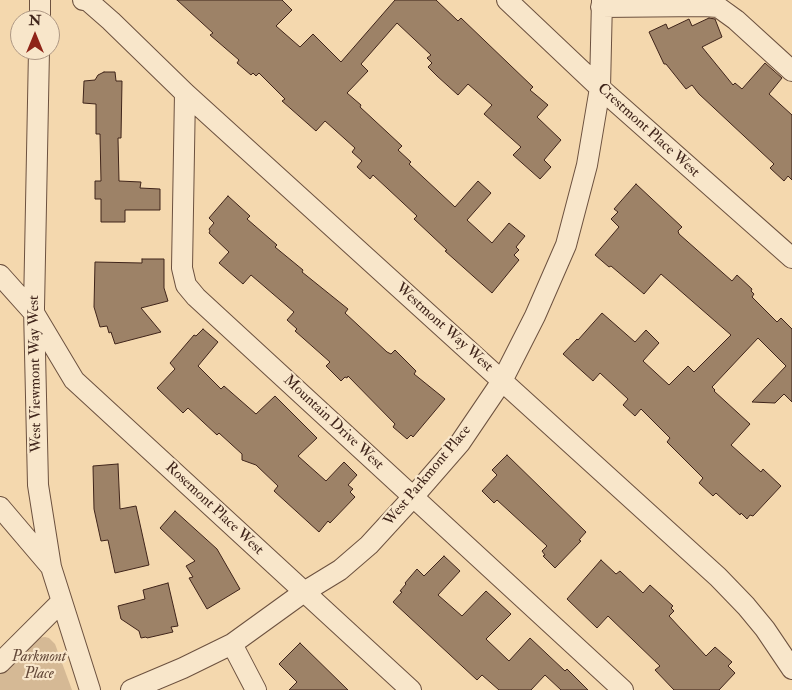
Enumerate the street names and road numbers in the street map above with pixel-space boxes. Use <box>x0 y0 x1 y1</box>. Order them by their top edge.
street label: Crestmont Place West <box>593 80 703 182</box>
street label: Westmont Way West <box>392 280 496 376</box>
street label: West Viewmont Way West <box>26 295 46 453</box>
street label: Mountain Drive West <box>279 372 387 474</box>
street label: West Parkmont Place <box>381 422 475 530</box>
street label: Rosemont Place West <box>161 459 267 559</box>

